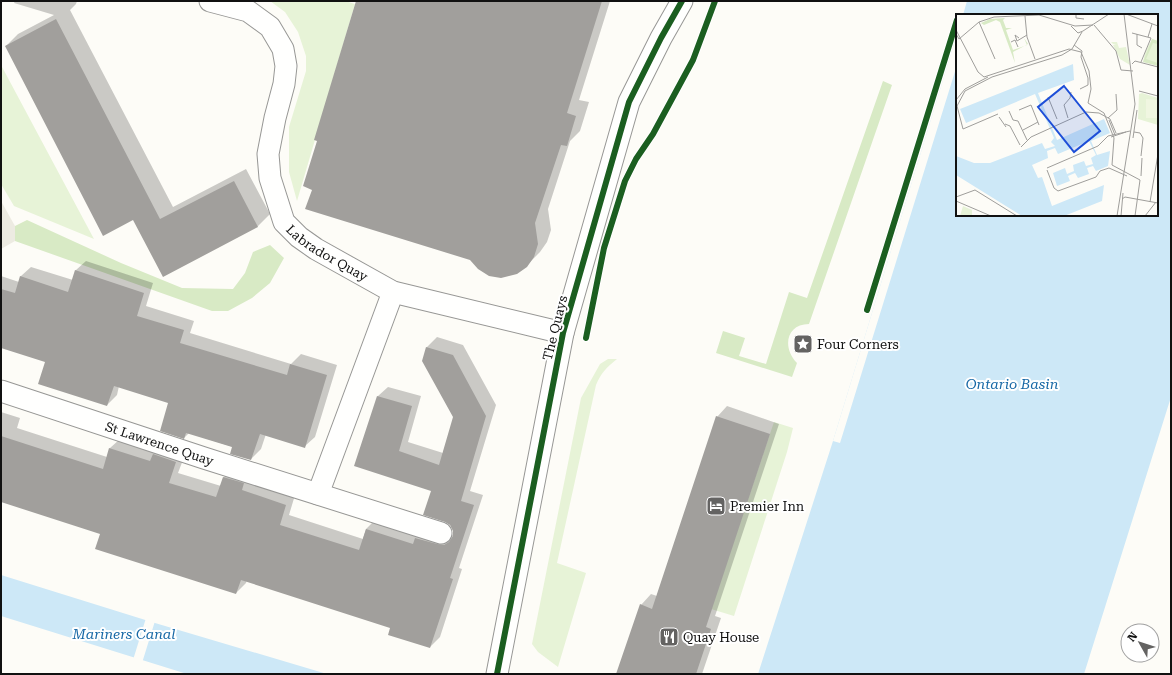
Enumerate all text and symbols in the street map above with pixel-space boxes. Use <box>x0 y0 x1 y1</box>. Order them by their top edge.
inset map <box>956 14 1158 216</box>
street label: Labrador Quay <box>283 221 371 284</box>
street label: The Quays <box>540 294 570 362</box>
place icon: Four Corners <box>792 333 814 355</box>
place label: Four Corners <box>817 337 899 352</box>
water label: Ontario Basin <box>966 376 1059 392</box>
street label: St Lawrence Quay <box>103 418 216 468</box>
hotel icon: Premier Inn <box>705 495 727 517</box>
place label: Premier Inn <box>730 499 805 514</box>
north arrow <box>1120 623 1160 663</box>
water label: Mariners Canal <box>72 626 175 642</box>
restaurant icon: Quay House <box>658 626 680 648</box>
text: N <box>1125 629 1141 644</box>
place label: Quay House <box>683 630 759 645</box>

